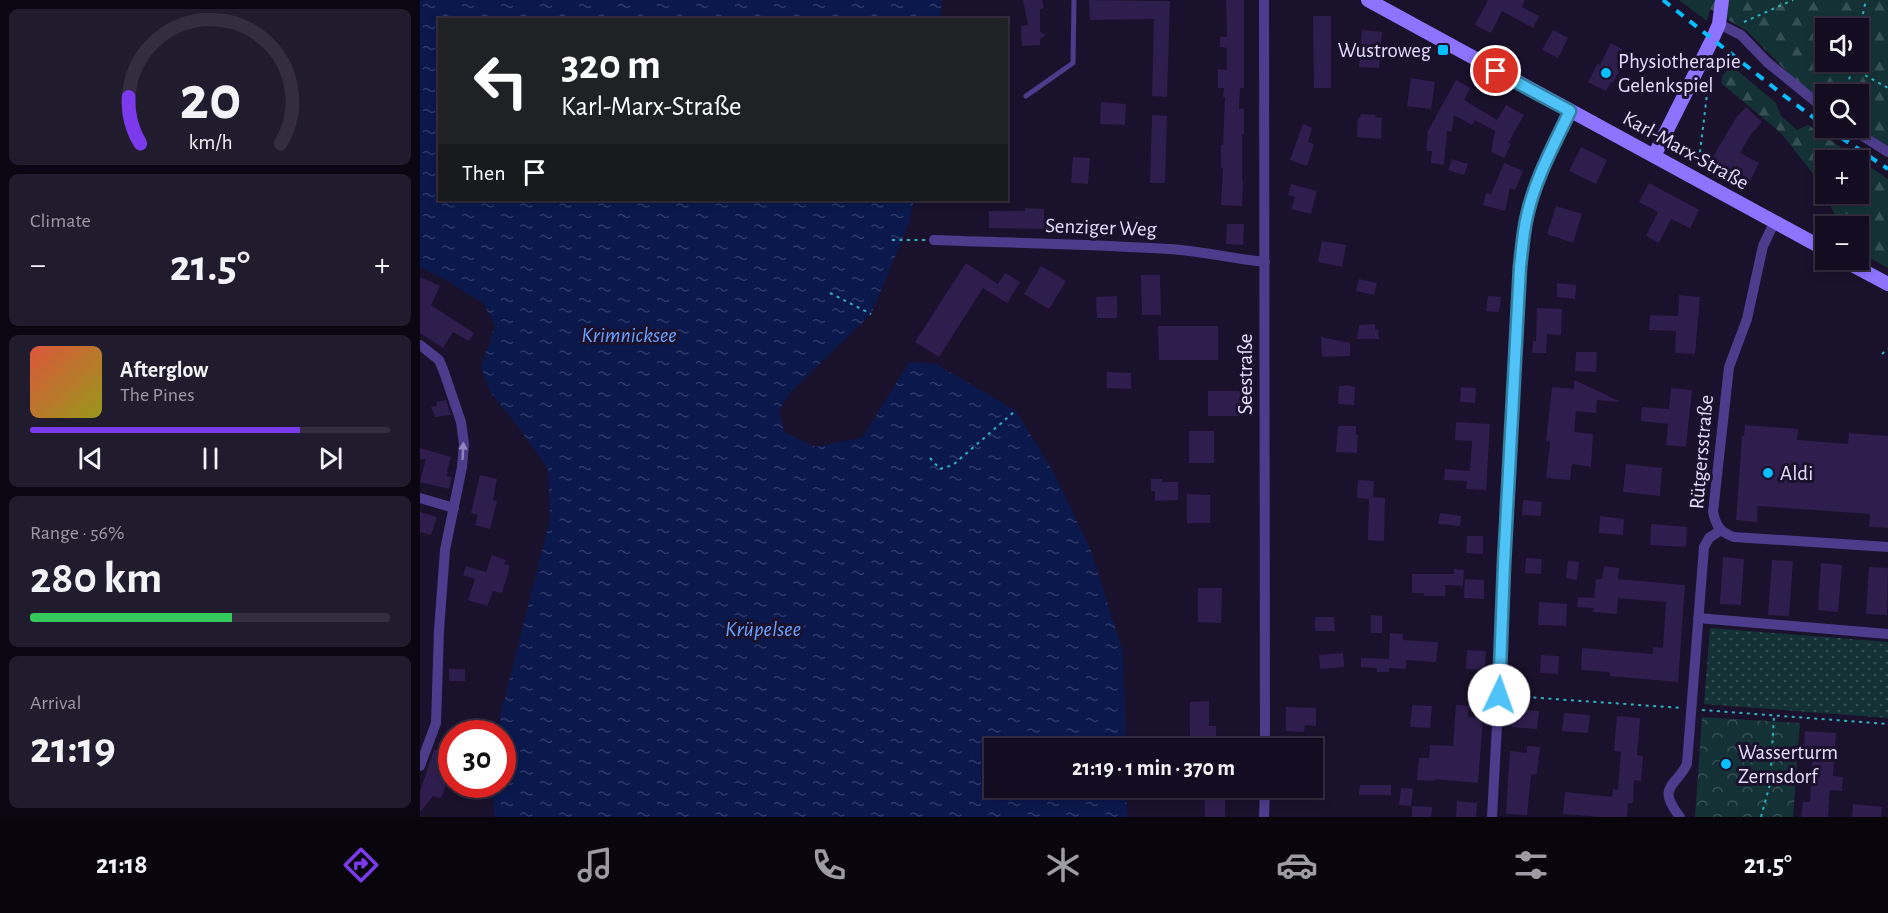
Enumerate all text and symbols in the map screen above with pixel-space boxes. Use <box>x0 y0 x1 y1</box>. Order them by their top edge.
map controls <box>1815 18 1869 270</box>
button: sound <box>1815 18 1869 72</box>
place label: Wustroweg <box>1338 40 1432 61</box>
icon: left <box>462 42 540 120</box>
marker: Wustroweg <box>1436 43 1450 57</box>
text: 320 m <box>561 44 661 86</box>
pin <box>1470 45 1521 96</box>
place label: Physiotherapie Gelenkspiel <box>1618 51 1741 96</box>
icon: arrive <box>1479 54 1512 87</box>
marker: Physiotherapie Gelenkspiel <box>1599 66 1613 80</box>
text: 20 <box>179 68 241 130</box>
button: search <box>1815 84 1869 138</box>
text: Karl-Marx-Straße <box>561 93 741 120</box>
street label: Karl-Marx-Straße <box>1619 107 1752 194</box>
text: km/h <box>188 132 232 153</box>
button: + <box>1815 150 1869 204</box>
icon: arrive <box>518 156 551 189</box>
text: Then <box>462 162 506 184</box>
text: Climate <box>30 211 91 231</box>
street label: Senziger Weg <box>1045 215 1158 240</box>
button: − <box>1815 216 1869 270</box>
text: 21.5° <box>170 244 250 289</box>
text: − <box>30 249 46 282</box>
text: + <box>374 249 390 282</box>
water label: Krimnicksee <box>581 324 677 346</box>
street label: Seestraße <box>1235 334 1256 414</box>
text: Afterglow <box>120 359 208 381</box>
text: The Pines <box>120 385 195 405</box>
street label: Rütgersstraße <box>1686 394 1717 510</box>
one-way arrow <box>459 441 468 460</box>
icon: previous <box>74 442 107 475</box>
icon: pause <box>194 442 227 475</box>
icon: next <box>314 442 347 475</box>
place label: Aldi <box>1780 463 1813 484</box>
marker: Aldi <box>1761 466 1775 480</box>
text: Range · 56% <box>30 523 124 543</box>
text: 280 km <box>30 556 162 601</box>
water label: Krüpelsee <box>725 618 801 641</box>
position arrow <box>1467 663 1531 727</box>
text: Arrival <box>30 693 81 713</box>
speed limit sign: 30 <box>438 720 516 798</box>
text: 21:19 <box>30 726 116 771</box>
place label: Wasserturm Zernsdorf <box>1738 742 1838 787</box>
text: 21:19 · 1 min · 370 m <box>1072 757 1235 779</box>
marker: Wasserturm Zernsdorf <box>1719 757 1733 771</box>
icon: directions <box>340 844 382 886</box>
icon: music <box>574 844 616 886</box>
icon: phone <box>808 844 850 886</box>
icon: climate <box>1042 844 1084 886</box>
icon: car <box>1276 844 1318 886</box>
icon: filters <box>1510 844 1552 886</box>
text: 21:18 <box>96 851 148 878</box>
text: 21.5° <box>1744 851 1792 878</box>

